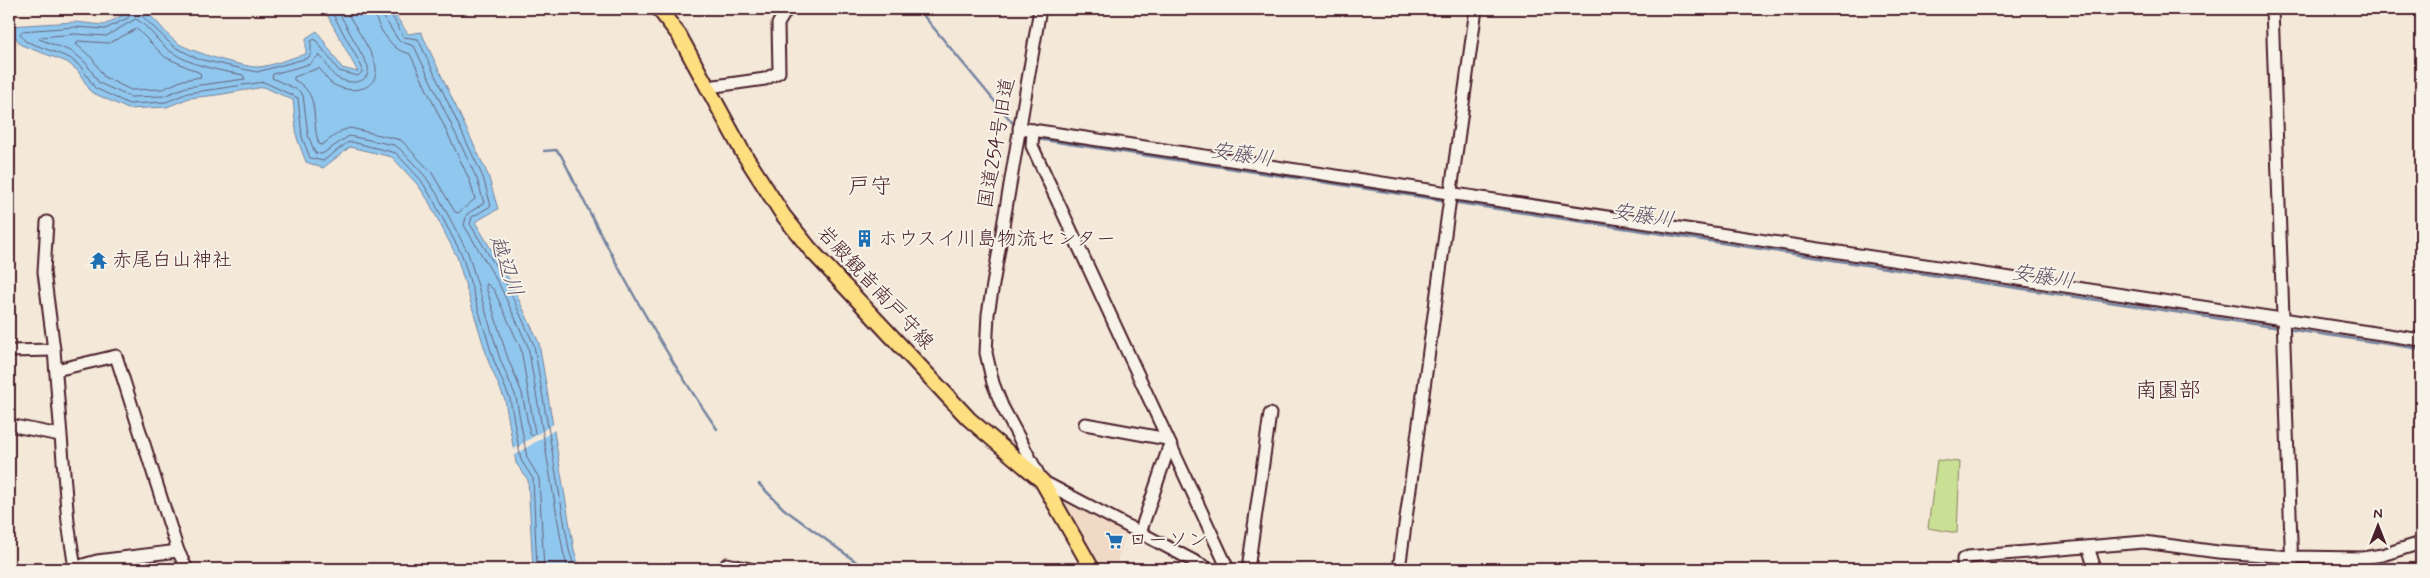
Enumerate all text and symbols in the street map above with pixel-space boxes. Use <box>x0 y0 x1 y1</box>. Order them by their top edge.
street label: 国道254号旧道 <box>972 76 1022 210</box>
water label: 安藤川 <box>1209 136 1275 174</box>
district label: 戸守 <box>848 173 892 201</box>
water label: 安藤川 <box>1610 197 1676 235</box>
street label: 岩殿観音南戸守線 <box>811 220 939 356</box>
place label: ホウスイ川島物流センター <box>878 226 1116 253</box>
building icon: ホウスイ川島物流センター <box>854 229 874 249</box>
water label: 越辺川 <box>482 231 529 300</box>
place label: 赤尾白山神社 <box>112 247 232 274</box>
temple icon: 赤尾白山神社 <box>88 250 108 270</box>
water label: 安藤川 <box>2010 258 2076 296</box>
district label: 南園部 <box>2135 377 2201 405</box>
north arrow <box>2352 500 2402 550</box>
text: N <box>2373 505 2383 523</box>
place label: ローソン <box>1128 527 1208 554</box>
supermarket icon: ローソン <box>1104 530 1124 550</box>

